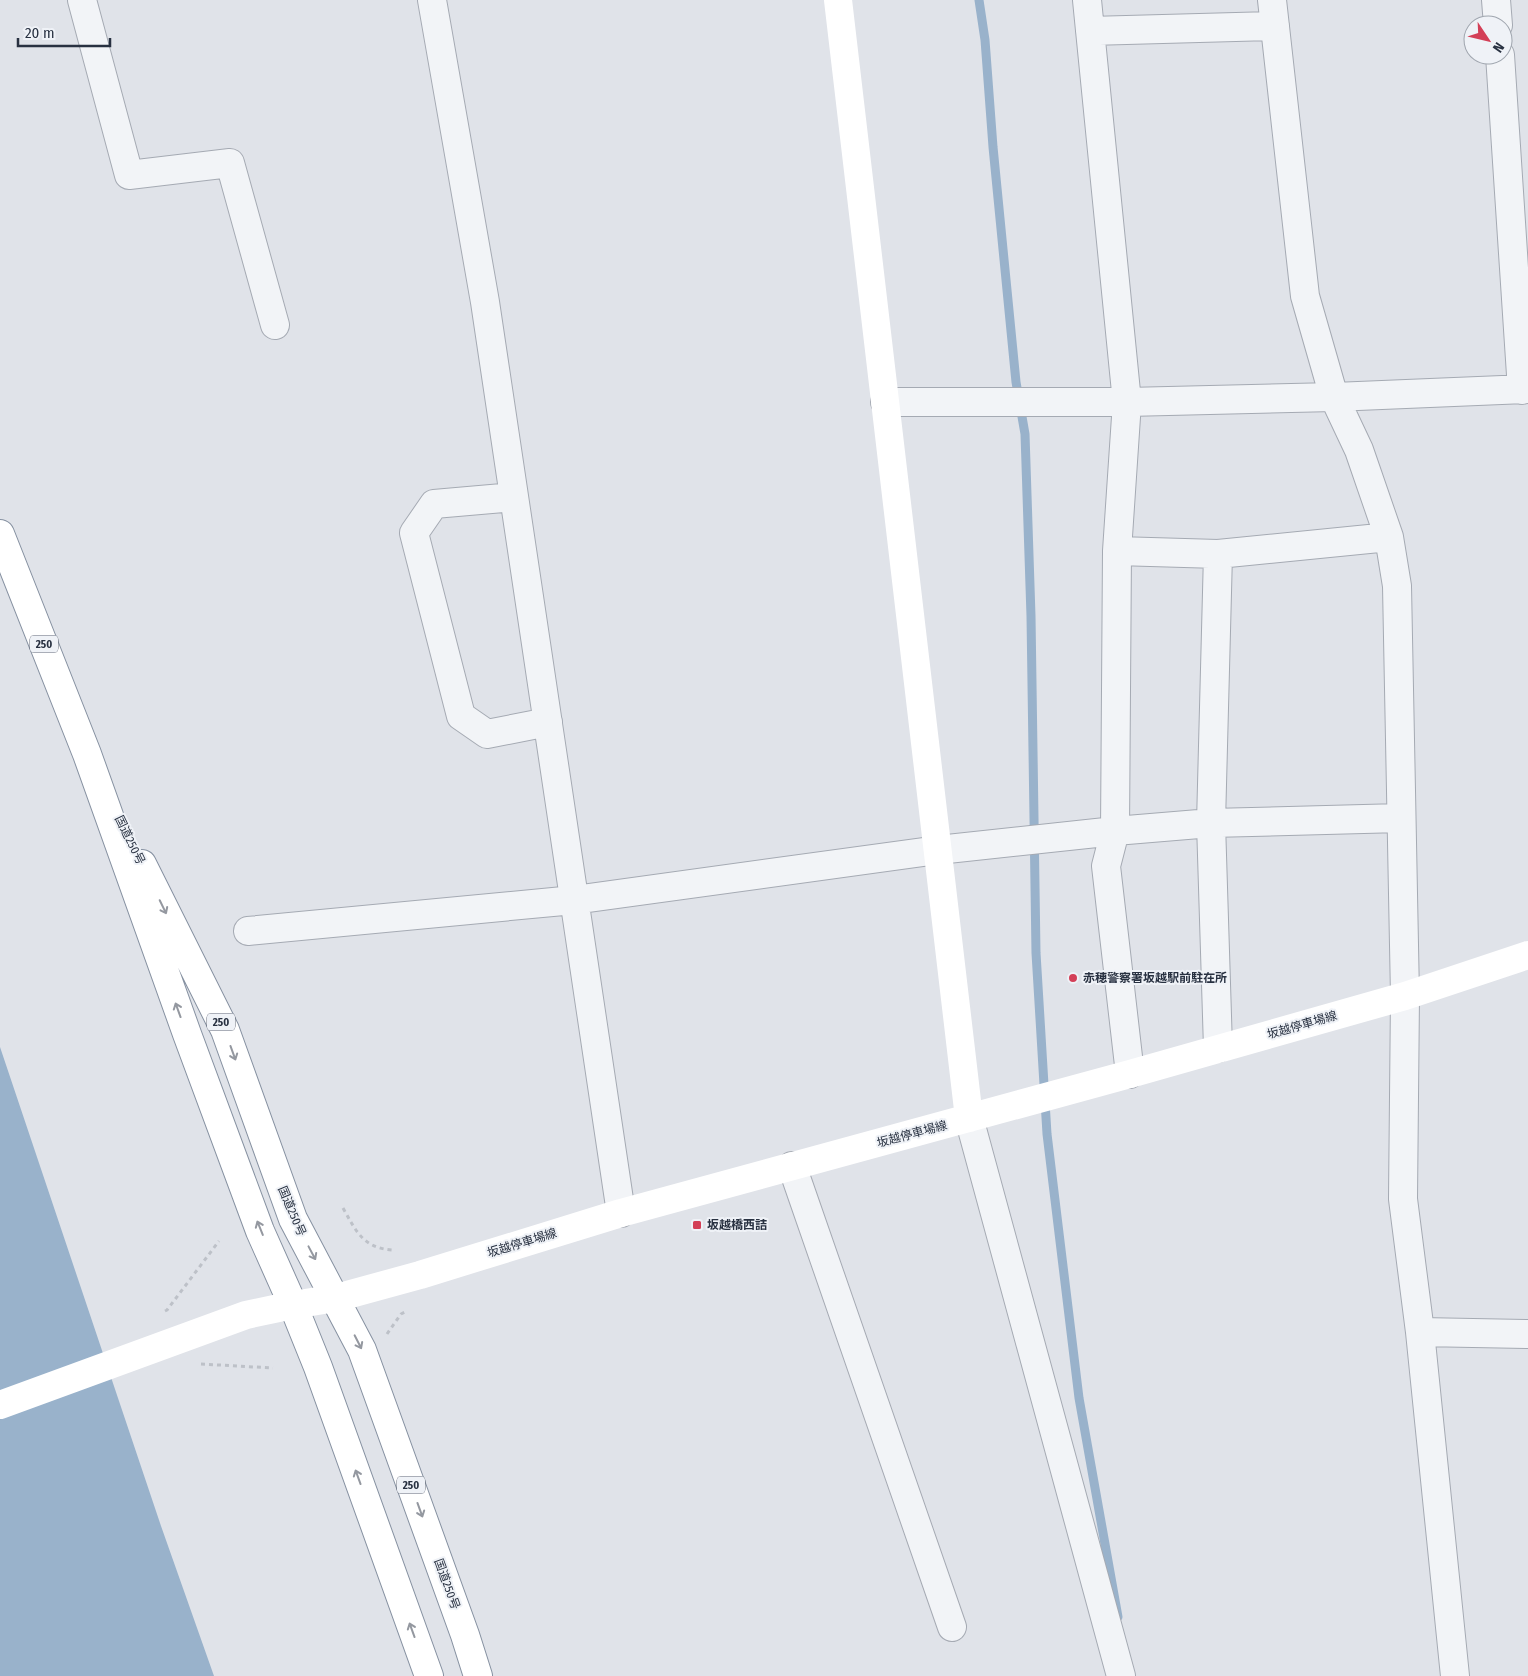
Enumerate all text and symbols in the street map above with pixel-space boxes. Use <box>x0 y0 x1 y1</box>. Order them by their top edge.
scale bar <box>18 15 110 47</box>
north arrow <box>1463 15 1513 65</box>
text: 20 m <box>25 24 55 42</box>
text: N <box>1489 39 1508 55</box>
road number: 250 <box>30 636 58 652</box>
street label: 国道250号 <box>112 813 148 867</box>
one-way arrow <box>159 899 168 914</box>
place label: 赤穂警察署坂越駅前駐在所 <box>1083 971 1227 985</box>
marker: 赤穂警察署坂越駅前駐在所 <box>1067 972 1079 984</box>
one-way arrow <box>173 1003 182 1019</box>
street label: 坂越停車場線 <box>1265 1008 1339 1042</box>
road number: 250 <box>207 1014 235 1030</box>
one-way arrow <box>229 1045 238 1061</box>
street label: 坂越停車場線 <box>875 1118 949 1150</box>
street label: 国道250号 <box>275 1184 309 1238</box>
place label: 坂越橋西詰 <box>707 1218 767 1232</box>
marker: 坂越橋西詰 <box>691 1219 703 1231</box>
one-way arrow <box>254 1221 264 1236</box>
street label: 坂越停車場線 <box>486 1226 558 1260</box>
one-way arrow <box>307 1246 317 1260</box>
one-way arrow <box>353 1334 363 1349</box>
one-way arrow <box>353 1470 362 1485</box>
road number: 250 <box>397 1476 425 1494</box>
one-way arrow <box>416 1502 425 1518</box>
street label: 国道250号 <box>431 1557 463 1611</box>
one-way arrow <box>407 1623 416 1638</box>

